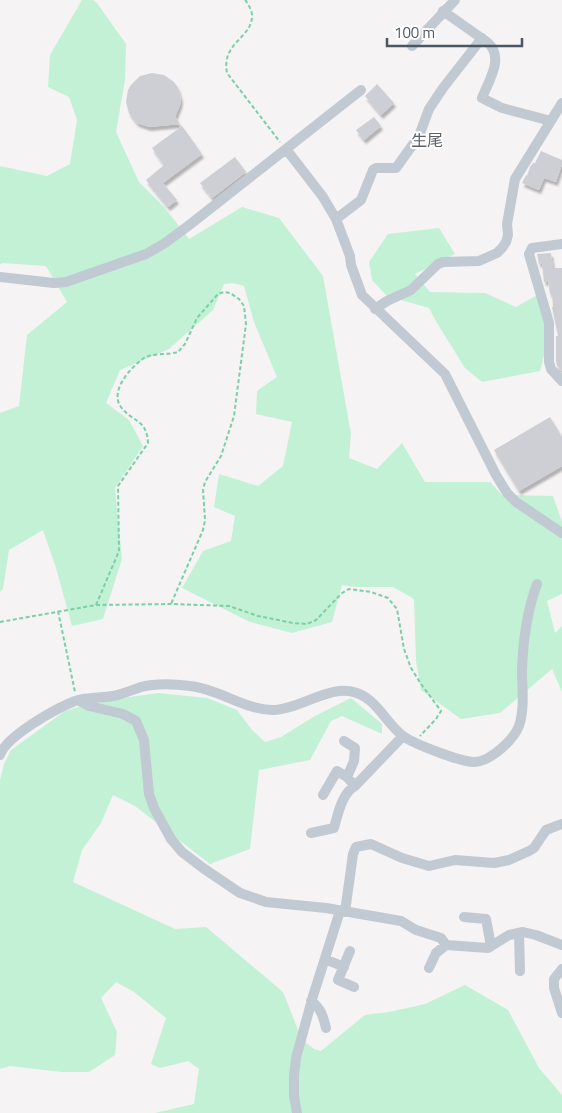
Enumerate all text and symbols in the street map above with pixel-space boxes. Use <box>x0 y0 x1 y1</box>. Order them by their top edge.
scale bar <box>387 15 522 47</box>
text: 100 m <box>394 21 435 44</box>
district label: 生尾 <box>411 128 443 152</box>

